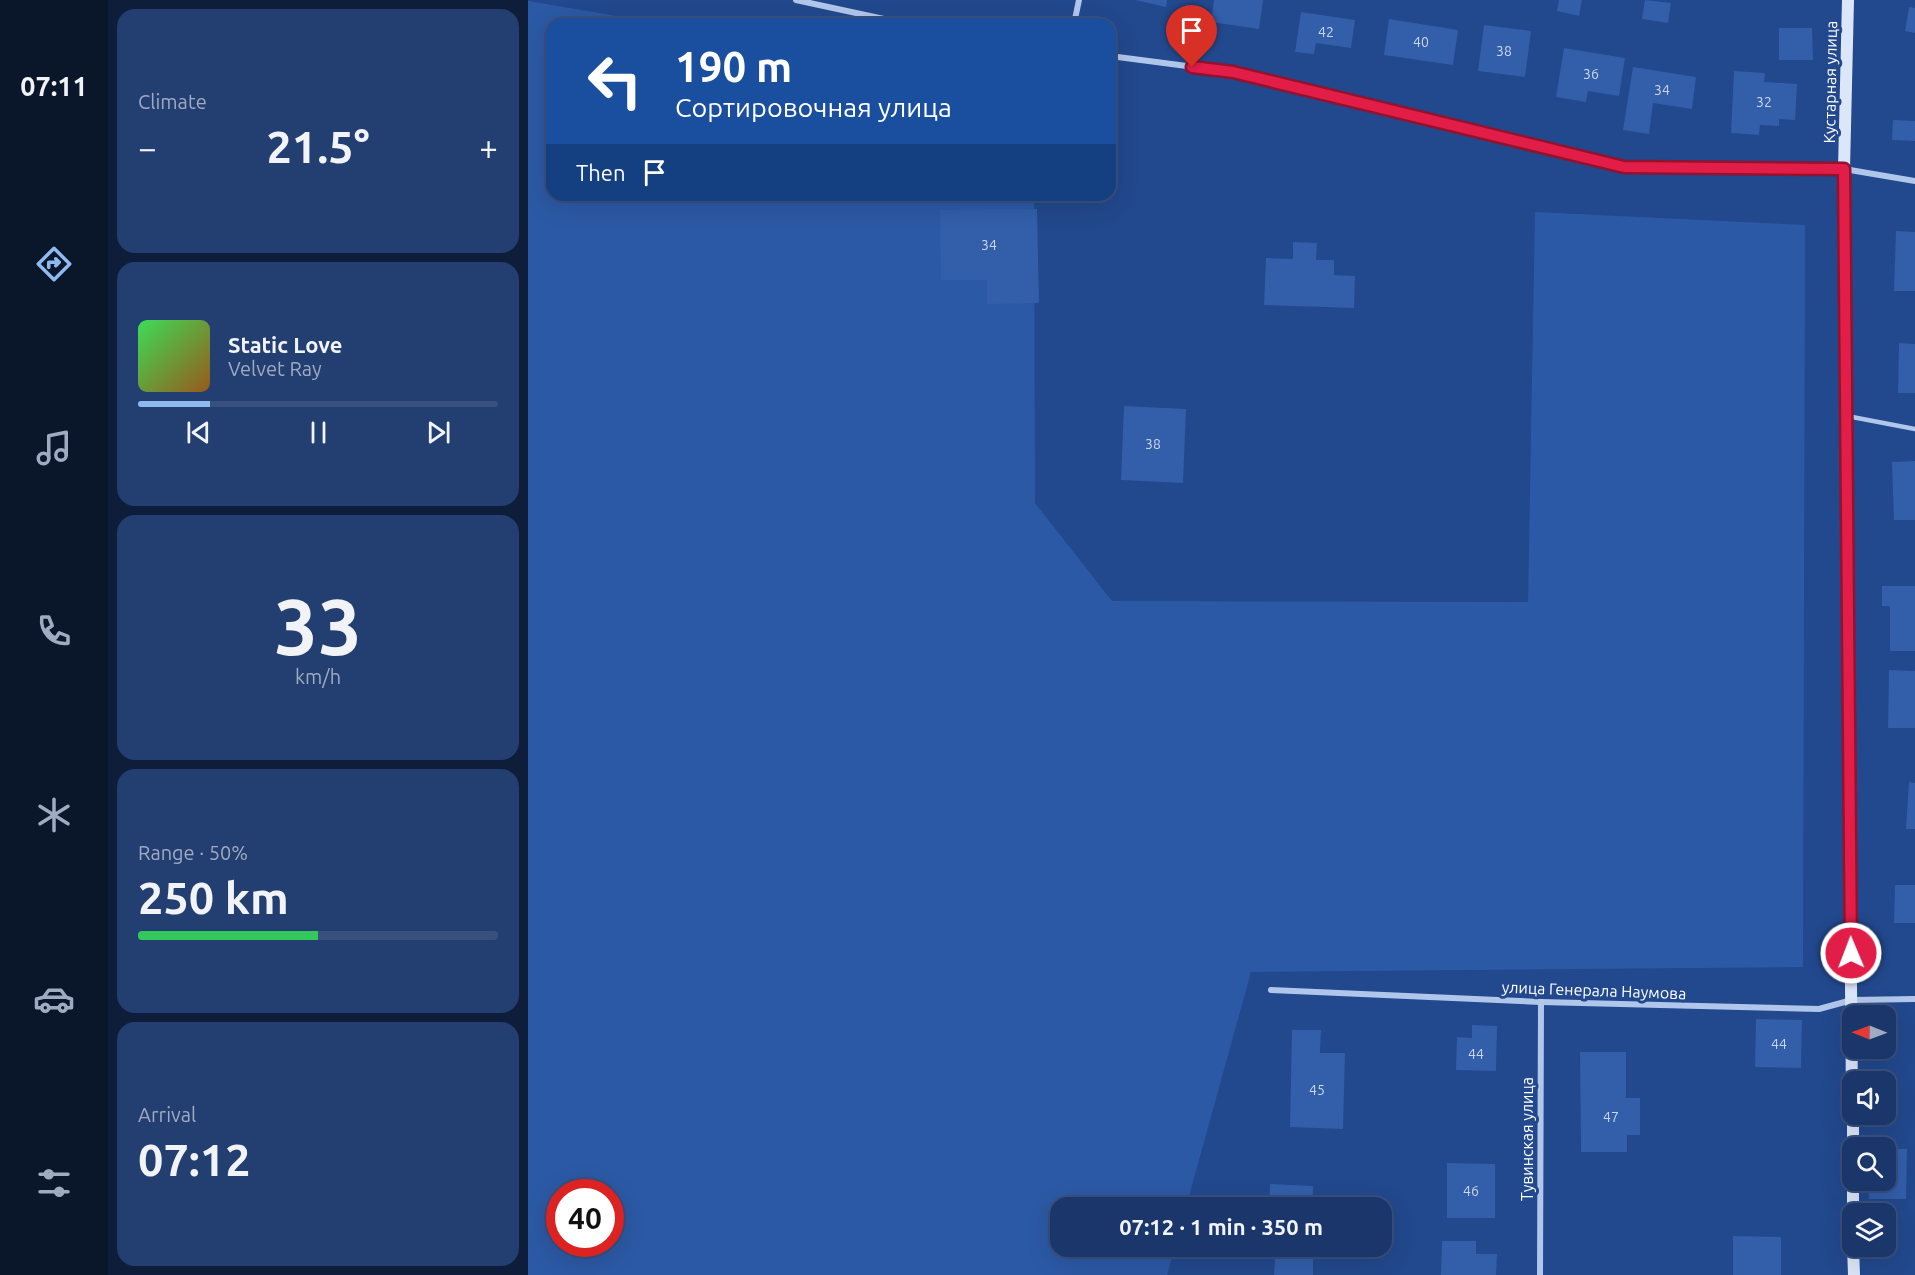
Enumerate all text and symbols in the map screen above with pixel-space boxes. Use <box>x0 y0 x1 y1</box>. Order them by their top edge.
pin <box>1166 5 1217 67</box>
icon: arrive <box>1175 14 1208 47</box>
street label: Кустарная улица <box>1820 20 1840 144</box>
house number: 42 <box>1318 24 1334 40</box>
house number: 40 <box>1413 34 1429 50</box>
icon: left <box>576 42 654 120</box>
text: 190 m <box>675 43 792 90</box>
house number: 38 <box>1496 43 1512 59</box>
house number: 36 <box>1583 66 1599 82</box>
text: 07:11 <box>20 71 88 101</box>
house number: 34 <box>1654 82 1670 98</box>
text: Climate <box>138 90 207 113</box>
text: Сортировочная улица <box>675 92 952 122</box>
house number: 32 <box>1756 94 1772 110</box>
text: 21.5° <box>266 121 370 172</box>
text: − <box>138 129 157 166</box>
text: + <box>479 129 498 166</box>
icon: arrive <box>638 156 671 189</box>
text: Then <box>576 160 626 185</box>
house number: 34 <box>981 237 997 253</box>
icon: directions <box>33 243 75 285</box>
text: Static Love <box>228 332 343 357</box>
text: Velvet Ray <box>228 357 322 380</box>
icon: previous <box>182 416 215 449</box>
icon: pause <box>302 416 335 449</box>
icon: next <box>422 416 455 449</box>
icon: music <box>33 427 75 469</box>
house number: 38 <box>1145 436 1161 452</box>
text: 33 <box>274 582 362 670</box>
icon: phone <box>33 610 75 652</box>
text: km/h <box>295 665 341 688</box>
icon: climate <box>33 794 75 836</box>
text: Range · 50% <box>138 841 248 864</box>
text: 250 km <box>138 872 289 923</box>
position arrow <box>1819 921 1883 985</box>
icon: car <box>33 978 75 1020</box>
street label: улица Генерала Наумова <box>1501 978 1687 1002</box>
north arrow <box>1842 1005 1896 1059</box>
map controls <box>1842 1005 1896 1257</box>
house number: 44 <box>1771 1036 1787 1052</box>
house number: 44 <box>1468 1046 1484 1062</box>
button: sound <box>1842 1071 1896 1125</box>
street label: Тувинская улица <box>1518 1077 1536 1201</box>
house number: 45 <box>1309 1082 1325 1098</box>
text: Arrival <box>138 1103 196 1126</box>
house number: 47 <box>1603 1109 1619 1125</box>
text: 07:12 <box>138 1134 251 1185</box>
button: search <box>1842 1137 1896 1191</box>
icon: filters <box>33 1162 75 1204</box>
speed limit sign: 40 <box>546 1179 624 1257</box>
house number: 46 <box>1463 1183 1479 1199</box>
button: layers <box>1842 1203 1896 1257</box>
text: 07:12 · 1 min · 350 m <box>1119 1214 1323 1239</box>

